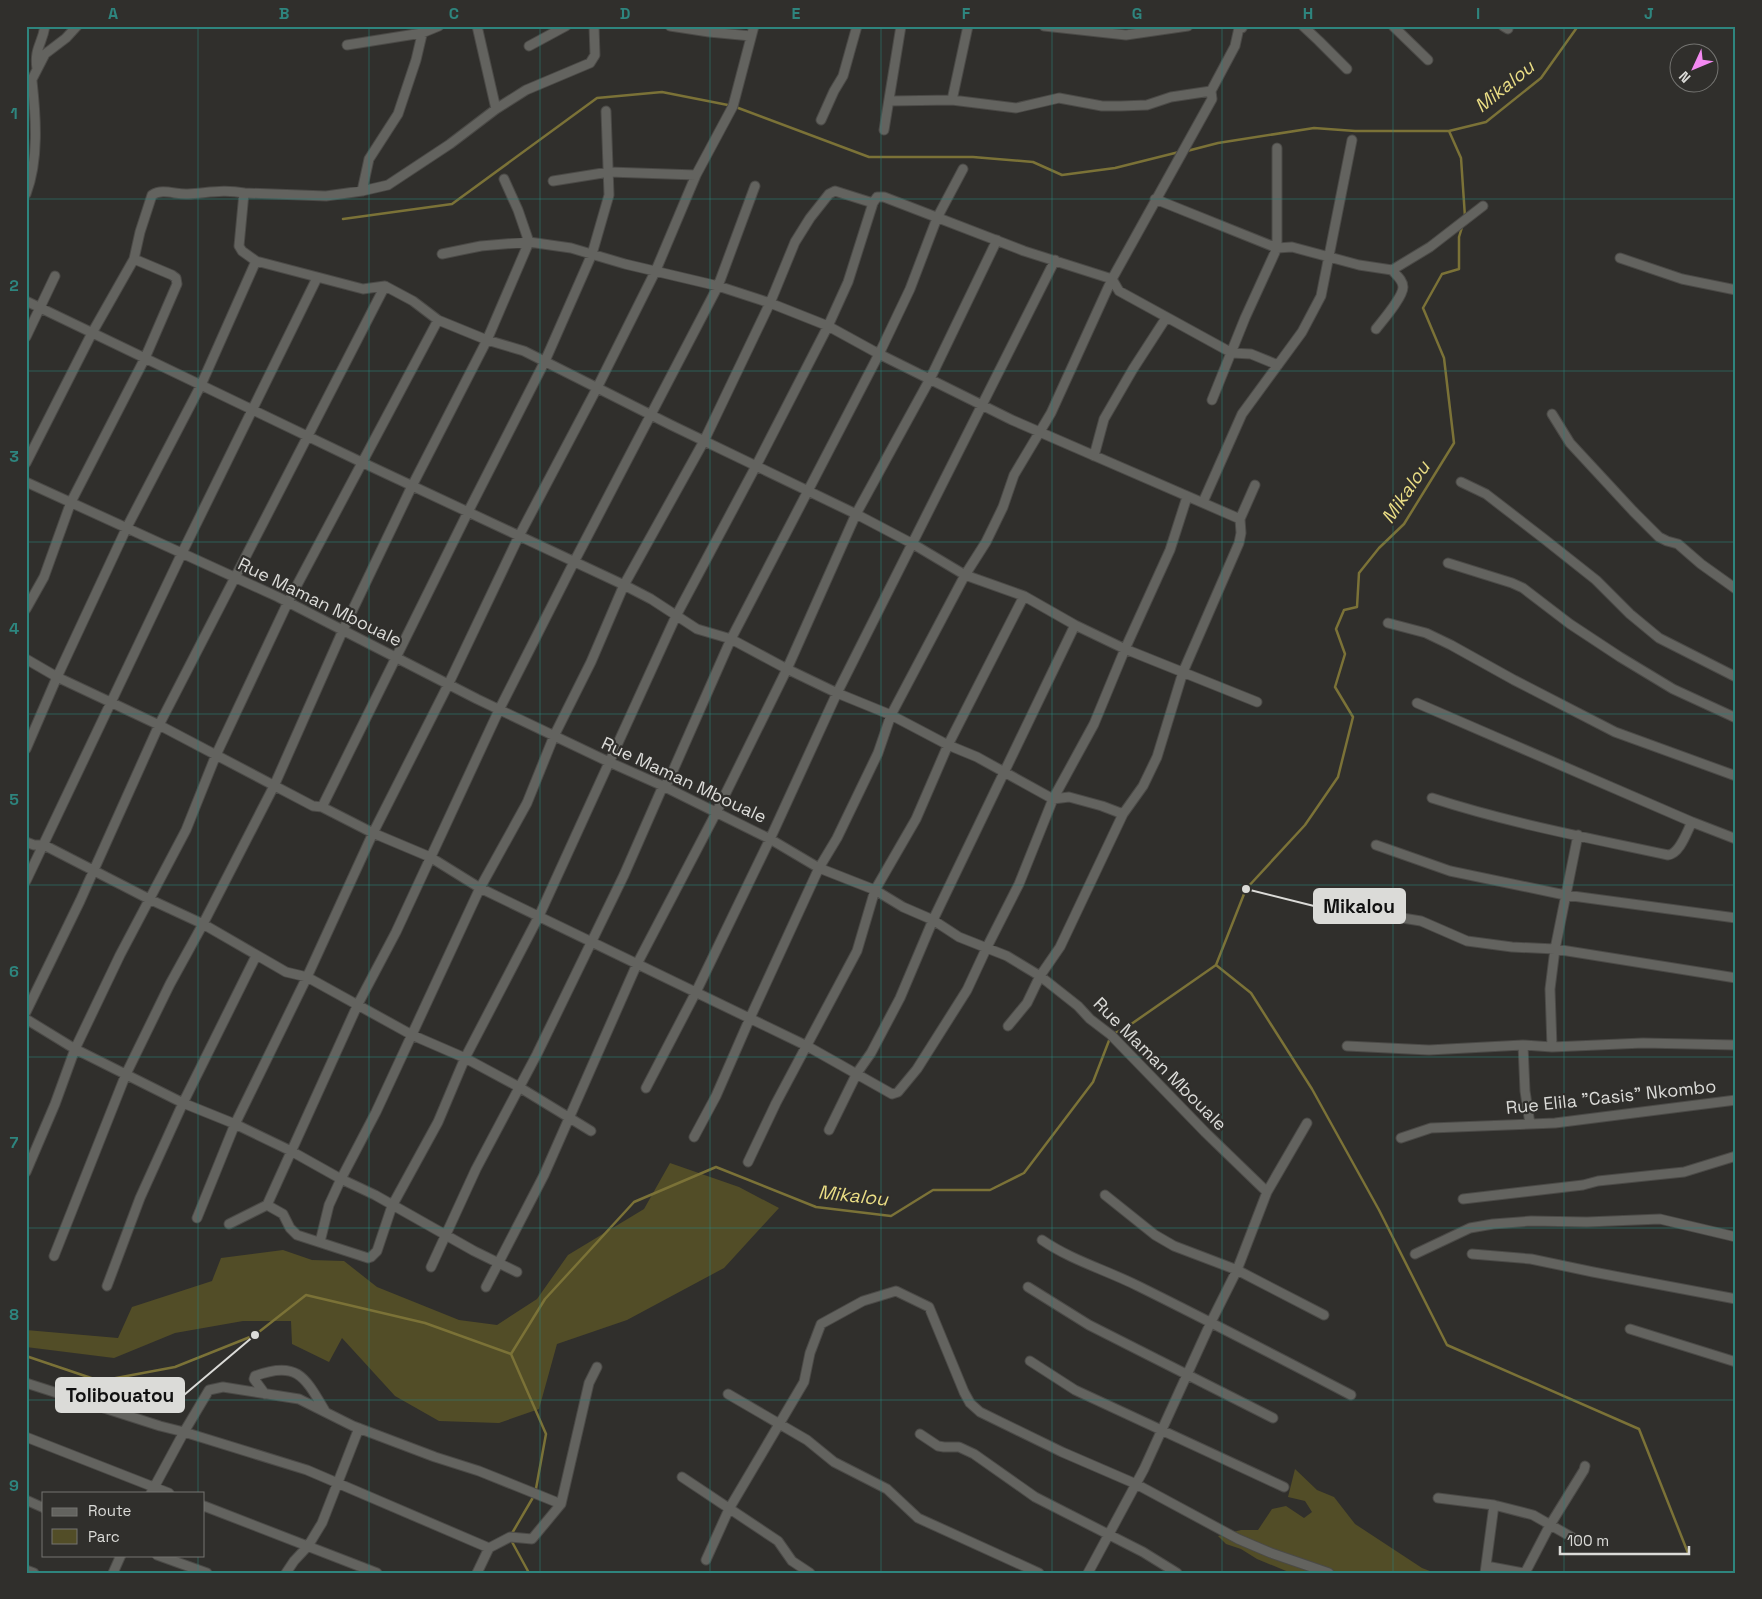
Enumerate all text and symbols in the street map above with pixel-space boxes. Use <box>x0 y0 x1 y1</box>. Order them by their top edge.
text: A <box>108 3 118 24</box>
text: B <box>279 3 289 24</box>
text: C <box>449 3 459 24</box>
text: D <box>620 3 630 24</box>
text: E <box>792 3 801 24</box>
text: F <box>962 3 971 24</box>
text: G <box>1132 3 1142 24</box>
text: H <box>1303 3 1313 24</box>
text: I <box>1476 3 1480 24</box>
text: J <box>1644 3 1654 24</box>
north arrow <box>1670 42 1720 92</box>
water label: Mikalou <box>1469 54 1540 118</box>
text: N <box>1675 67 1694 87</box>
text: 1 <box>10 103 18 124</box>
text: 2 <box>9 275 19 296</box>
text: 3 <box>9 446 19 467</box>
water label: Mikalou <box>1375 455 1436 528</box>
street label: Rue Maman Mbouale <box>234 552 406 651</box>
text: 4 <box>9 618 19 639</box>
street label: Rue Maman Mbouale <box>598 731 771 828</box>
text: 5 <box>9 789 19 810</box>
callout: Mikalou <box>1314 889 1405 923</box>
text: Mikalou <box>1323 894 1395 919</box>
text: 6 <box>9 961 19 982</box>
street label: Rue Maman Mbouale <box>1089 992 1232 1135</box>
street label: Rue Elila "Casis" Nkombo <box>1505 1074 1717 1119</box>
text: 7 <box>10 1132 19 1153</box>
water label: Mikalou <box>817 1179 890 1212</box>
text: 8 <box>9 1304 19 1325</box>
callout: Tolibouatou <box>56 1378 184 1412</box>
text: Tolibouatou <box>66 1383 174 1408</box>
text: 9 <box>9 1475 19 1496</box>
legend <box>42 1492 205 1556</box>
text: Route <box>88 1501 132 1520</box>
scale bar <box>1560 1524 1688 1556</box>
text: Parc <box>88 1527 120 1546</box>
text: 100 m <box>1567 1531 1609 1550</box>

